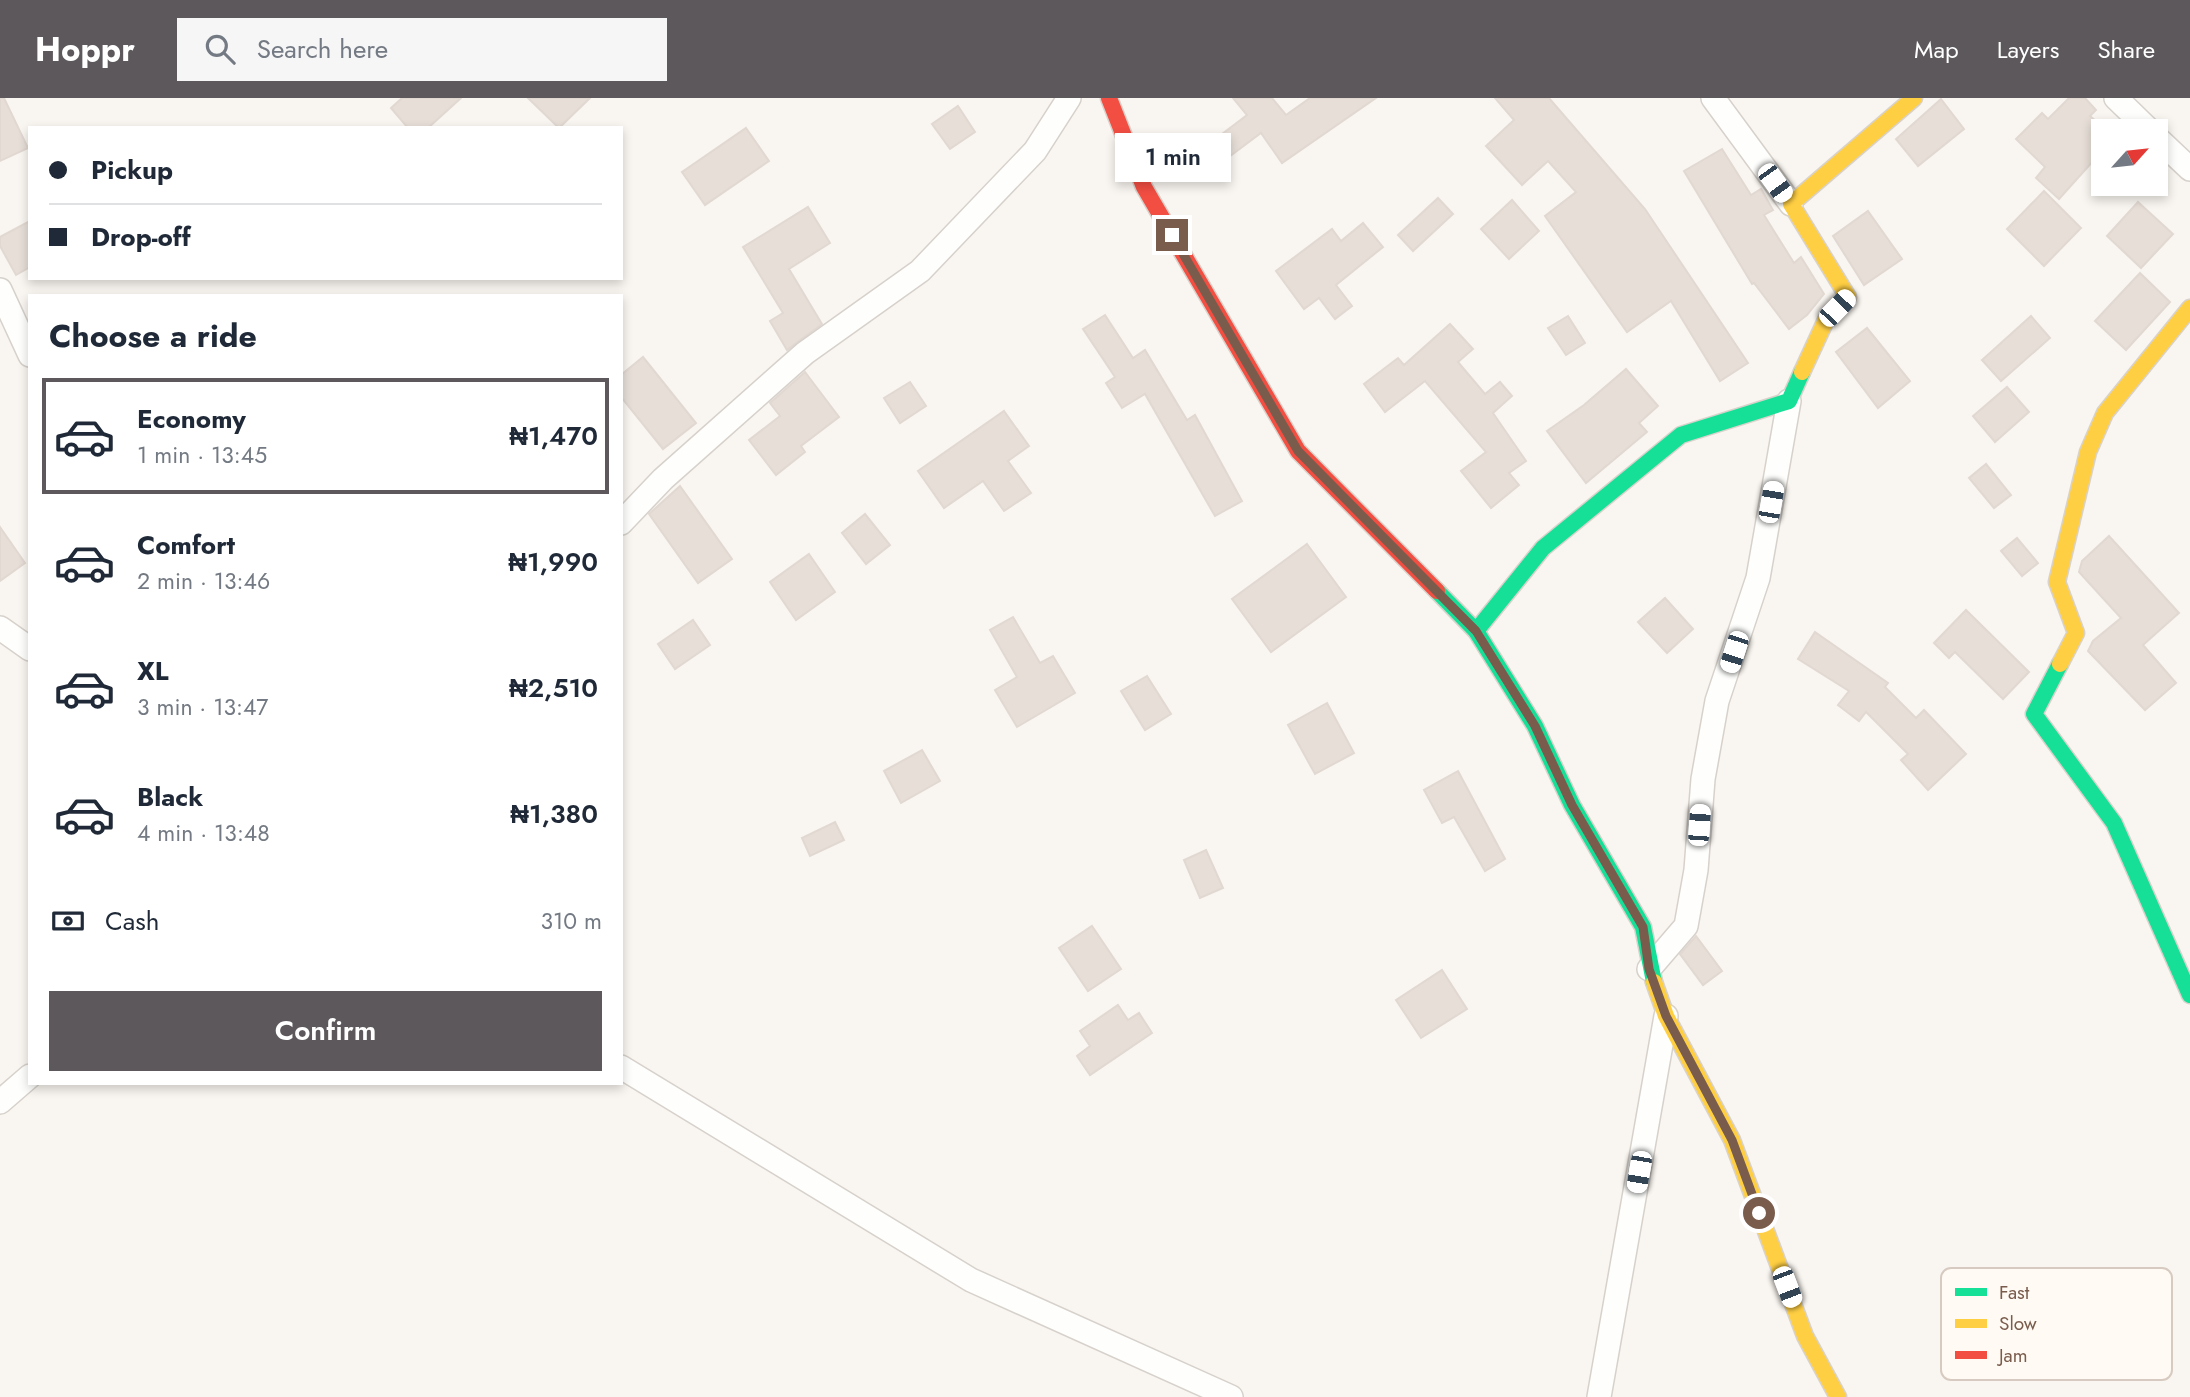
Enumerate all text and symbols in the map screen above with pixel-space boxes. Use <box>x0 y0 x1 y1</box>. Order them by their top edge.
search box <box>177 18 667 81</box>
text: Hoppr <box>35 26 135 73</box>
icon: search <box>201 30 239 68</box>
text: Search here <box>257 30 388 68</box>
text: Map <box>1914 32 1959 67</box>
text: Layers <box>1997 32 2059 67</box>
text: Share <box>2097 32 2155 67</box>
north arrow <box>2091 119 2168 196</box>
map controls <box>2091 119 2168 196</box>
callout: 1 min <box>1114 134 1230 183</box>
text: 1 min <box>1145 140 1201 174</box>
text: Pickup <box>91 151 173 189</box>
car <box>1755 160 1796 206</box>
text: Drop-off <box>91 218 191 256</box>
route end <box>1156 219 1188 251</box>
car <box>1815 286 1860 330</box>
text: Choose a ride <box>49 313 257 359</box>
text: Economy <box>137 400 246 438</box>
icon: car <box>53 405 116 468</box>
text: ₦1,470 <box>509 417 598 455</box>
text: 1 min · 13:45 <box>137 438 267 472</box>
car <box>1758 479 1785 525</box>
text: Comfort <box>137 526 235 564</box>
icon: car <box>53 531 116 594</box>
text: ₦1,990 <box>508 543 598 581</box>
text: 2 min · 13:46 <box>137 564 270 598</box>
car <box>1718 629 1751 675</box>
text: XL <box>137 652 169 690</box>
icon: car <box>53 657 116 720</box>
text: ₦2,510 <box>509 669 598 707</box>
text: 3 min · 13:47 <box>137 690 268 724</box>
text: Black <box>137 778 203 816</box>
icon: car <box>53 783 116 846</box>
text: ₦1,380 <box>510 795 598 833</box>
car <box>1688 803 1711 847</box>
text: 4 min · 13:48 <box>137 816 270 850</box>
icon: cash <box>49 902 87 940</box>
text: Cash <box>105 902 159 940</box>
text: 310 m <box>540 904 602 938</box>
button: Confirm <box>49 991 602 1071</box>
car <box>1626 1149 1653 1195</box>
route start <box>1743 1197 1775 1229</box>
car <box>1770 1264 1805 1310</box>
legend <box>1941 1268 2172 1380</box>
text: Fast <box>1999 1279 2030 1306</box>
text: Slow <box>1999 1310 2037 1337</box>
text: Jam <box>1996 1342 2028 1369</box>

